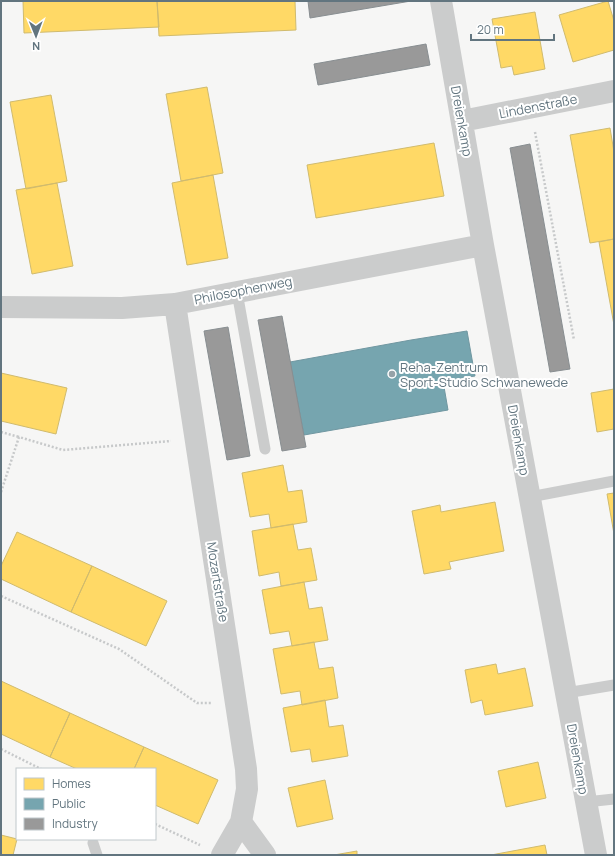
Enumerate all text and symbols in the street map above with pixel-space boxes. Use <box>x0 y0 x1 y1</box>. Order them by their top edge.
north arrow <box>16 16 56 56</box>
scale bar <box>471 16 554 42</box>
text: 20 m <box>477 21 504 38</box>
text: N <box>32 39 40 54</box>
street label: Dreienkamp <box>447 84 477 158</box>
street label: Lindenstraße <box>497 90 579 122</box>
street label: Philosophenweg <box>193 272 293 308</box>
place label: Reha-Zentrum Sport-Studio Schwanewede <box>400 358 569 391</box>
marker: Reha-Zentrum Sport-Studio Schwanewede <box>387 369 397 379</box>
street label: Dreienkamp <box>504 403 534 477</box>
street label: Mozartstraße <box>203 541 233 624</box>
street label: Dreienkamp <box>563 722 593 796</box>
legend <box>16 768 156 840</box>
text: Homes <box>52 775 91 792</box>
text: Public <box>52 795 86 812</box>
text: Industry <box>52 815 98 832</box>

